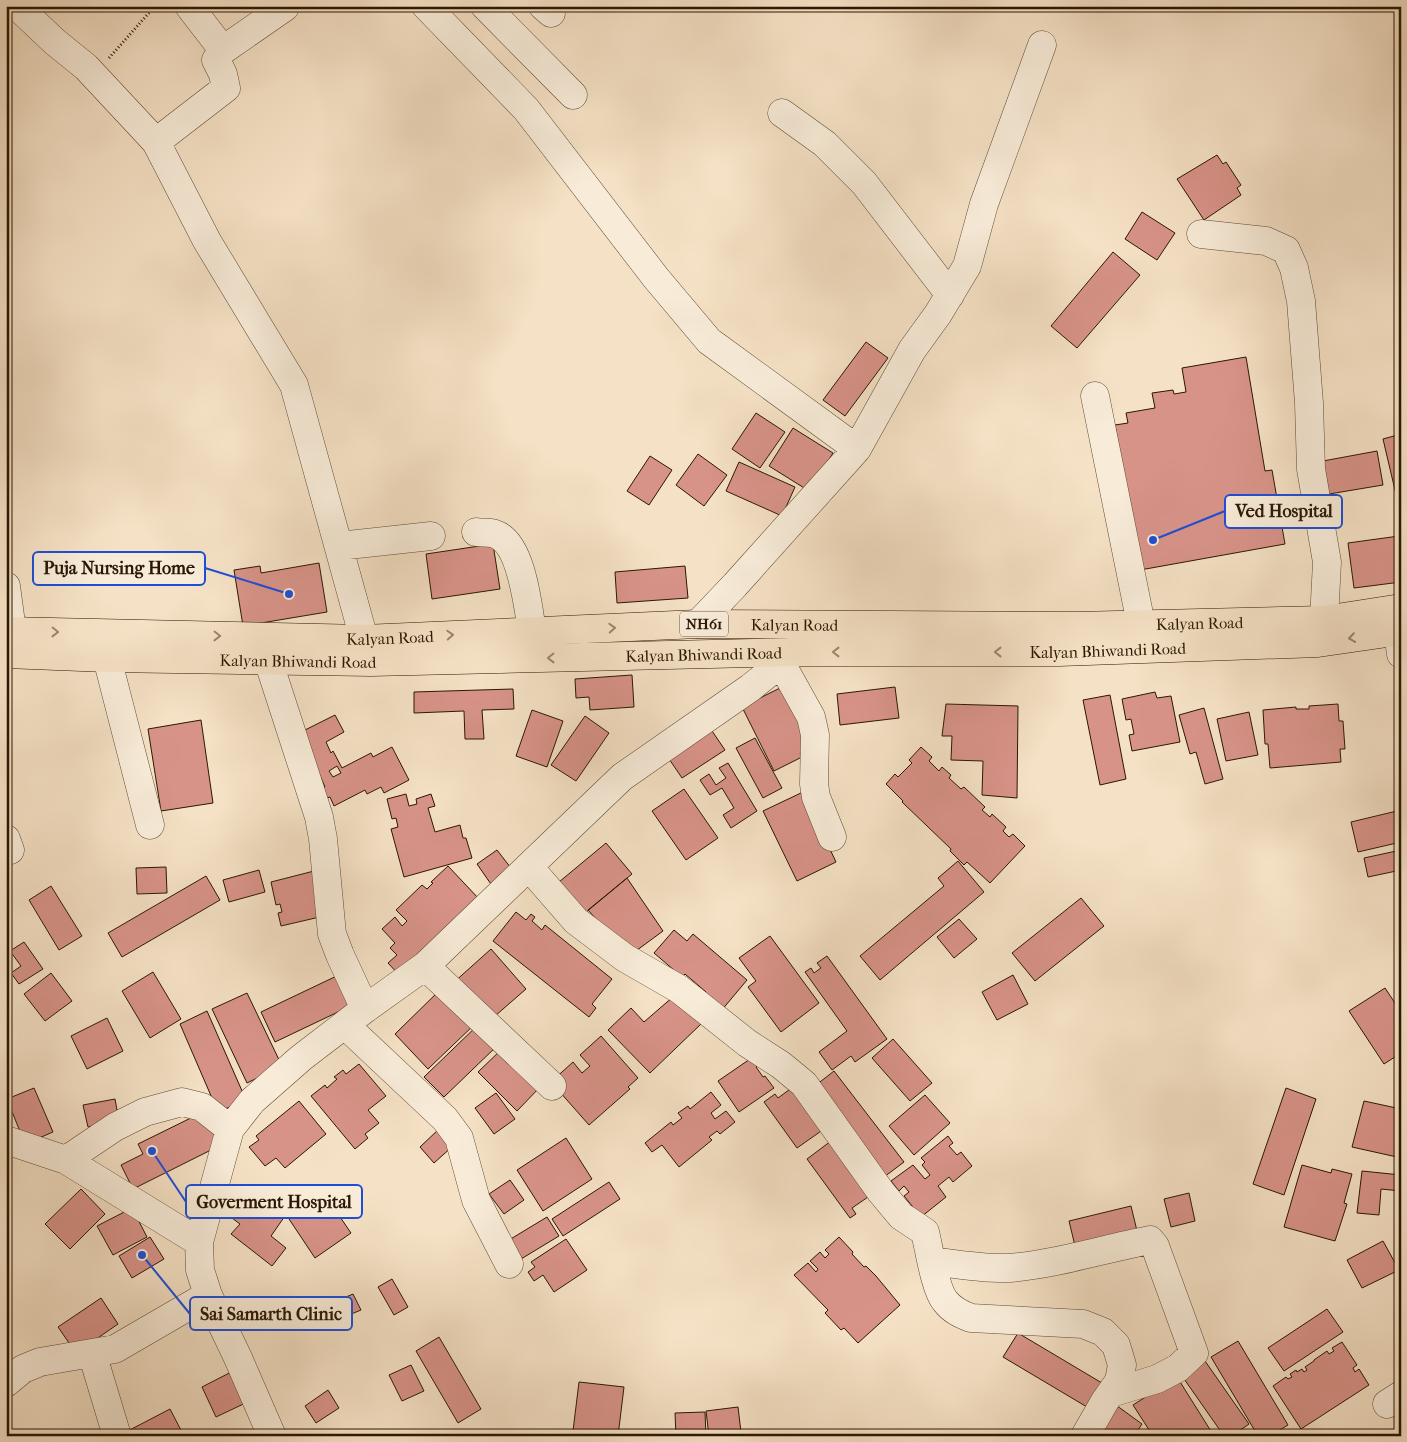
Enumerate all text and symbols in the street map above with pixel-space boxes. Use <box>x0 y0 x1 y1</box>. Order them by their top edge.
callout: Ved Hospital <box>1225 495 1342 528</box>
text: Ved Hospital <box>1234 501 1334 522</box>
callout: Puja Nursing Home <box>33 552 205 585</box>
text: Puja Nursing Home <box>43 558 195 579</box>
road number: NH61 <box>680 612 728 636</box>
street label: Kalyan Road <box>1156 612 1244 634</box>
street label: Kalyan Road <box>751 615 839 634</box>
one-way arrow <box>608 622 616 633</box>
street label: Kalyan Road <box>346 626 434 649</box>
one-way arrow <box>51 627 59 638</box>
one-way arrow <box>446 630 454 641</box>
one-way arrow <box>214 631 222 641</box>
one-way arrow <box>1348 632 1356 643</box>
street label: Kalyan Bhiwandi Road <box>1029 638 1187 662</box>
street label: Kalyan Bhiwandi Road <box>625 643 783 665</box>
one-way arrow <box>831 647 839 657</box>
one-way arrow <box>994 647 1002 657</box>
street label: Kalyan Bhiwandi Road <box>219 650 377 672</box>
one-way arrow <box>546 653 554 663</box>
callout: Goverment Hospital <box>186 1185 362 1218</box>
text: Goverment Hospital <box>196 1192 353 1213</box>
callout: Sai Samarth Clinic <box>190 1297 352 1330</box>
text: Sai Samarth Clinic <box>200 1304 342 1325</box>

